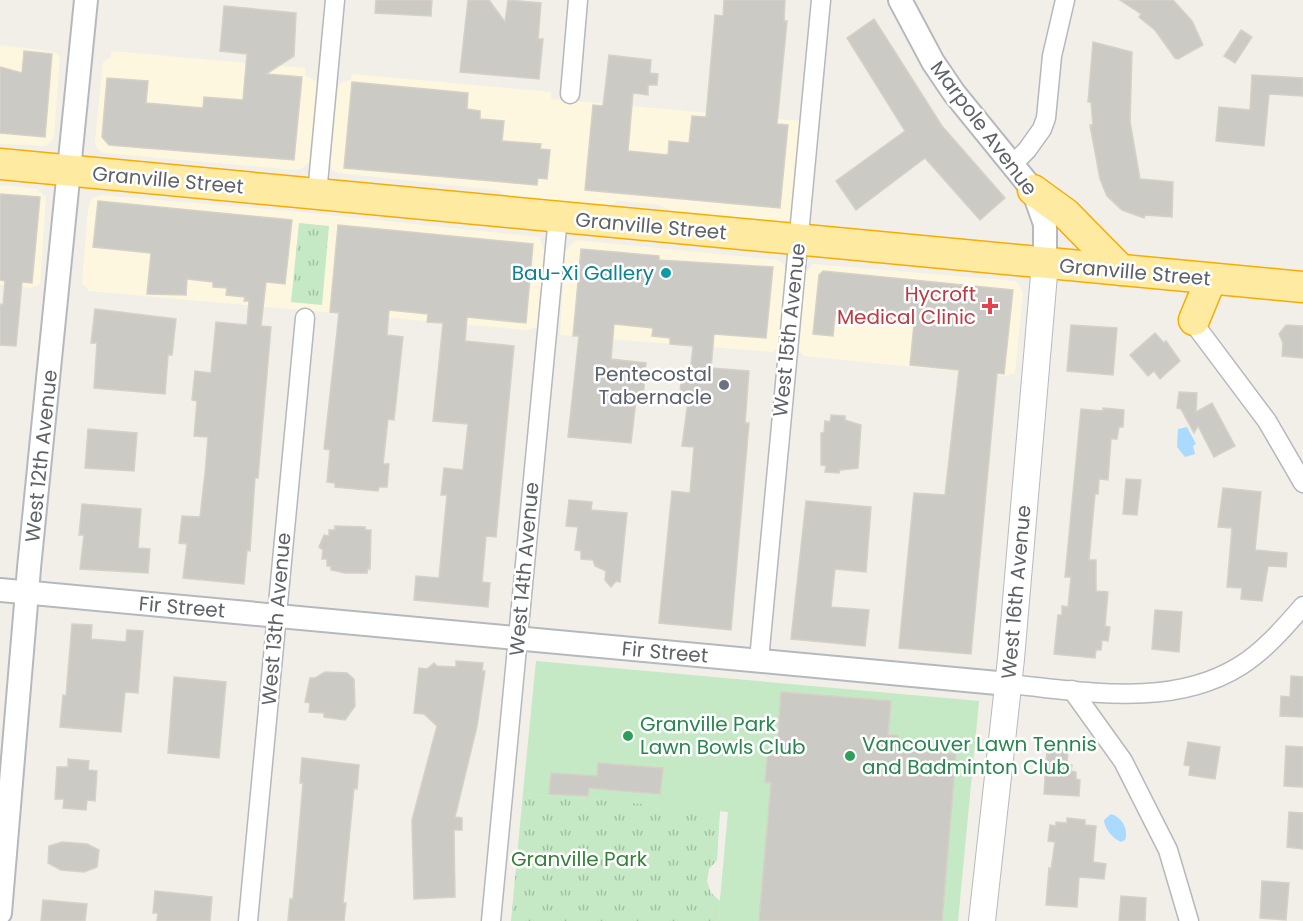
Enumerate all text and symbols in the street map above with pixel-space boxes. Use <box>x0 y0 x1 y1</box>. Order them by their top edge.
street label: Marpole Avenue <box>924 55 1044 201</box>
street label: Granville Street <box>91 159 245 201</box>
street label: Granville Street <box>574 205 728 247</box>
street label: West 15th Avenue <box>766 242 812 418</box>
street label: Granville Street <box>1058 251 1212 293</box>
place label: Bau-Xi Gallery <box>512 259 654 287</box>
marker: Bau-Xi Gallery <box>659 266 673 280</box>
place label: Hycroft Medical Clinic <box>837 280 976 331</box>
marker: Hycroft Medical Clinic <box>981 297 999 315</box>
place label: Pentecostal Tabernacle <box>594 360 712 411</box>
street label: West 12th Avenue <box>18 368 64 544</box>
marker: Pentecostal Tabernacle <box>717 378 731 392</box>
street label: West 14th Avenue <box>502 481 546 657</box>
street label: West 16th Avenue <box>994 504 1038 680</box>
street label: West 13th Avenue <box>254 531 298 707</box>
street label: Fir Street <box>138 589 226 625</box>
street label: Fir Street <box>621 634 709 670</box>
place label: Granville Park Lawn Bowls Club <box>640 710 806 761</box>
marker: Granville Park Lawn Bowls Club <box>621 729 635 743</box>
place label: Vancouver Lawn Tennis and Badminton Club <box>862 730 1097 781</box>
marker: Vancouver Lawn Tennis and Badminton Club <box>843 749 857 763</box>
park label: Granville Park <box>511 845 648 873</box>

